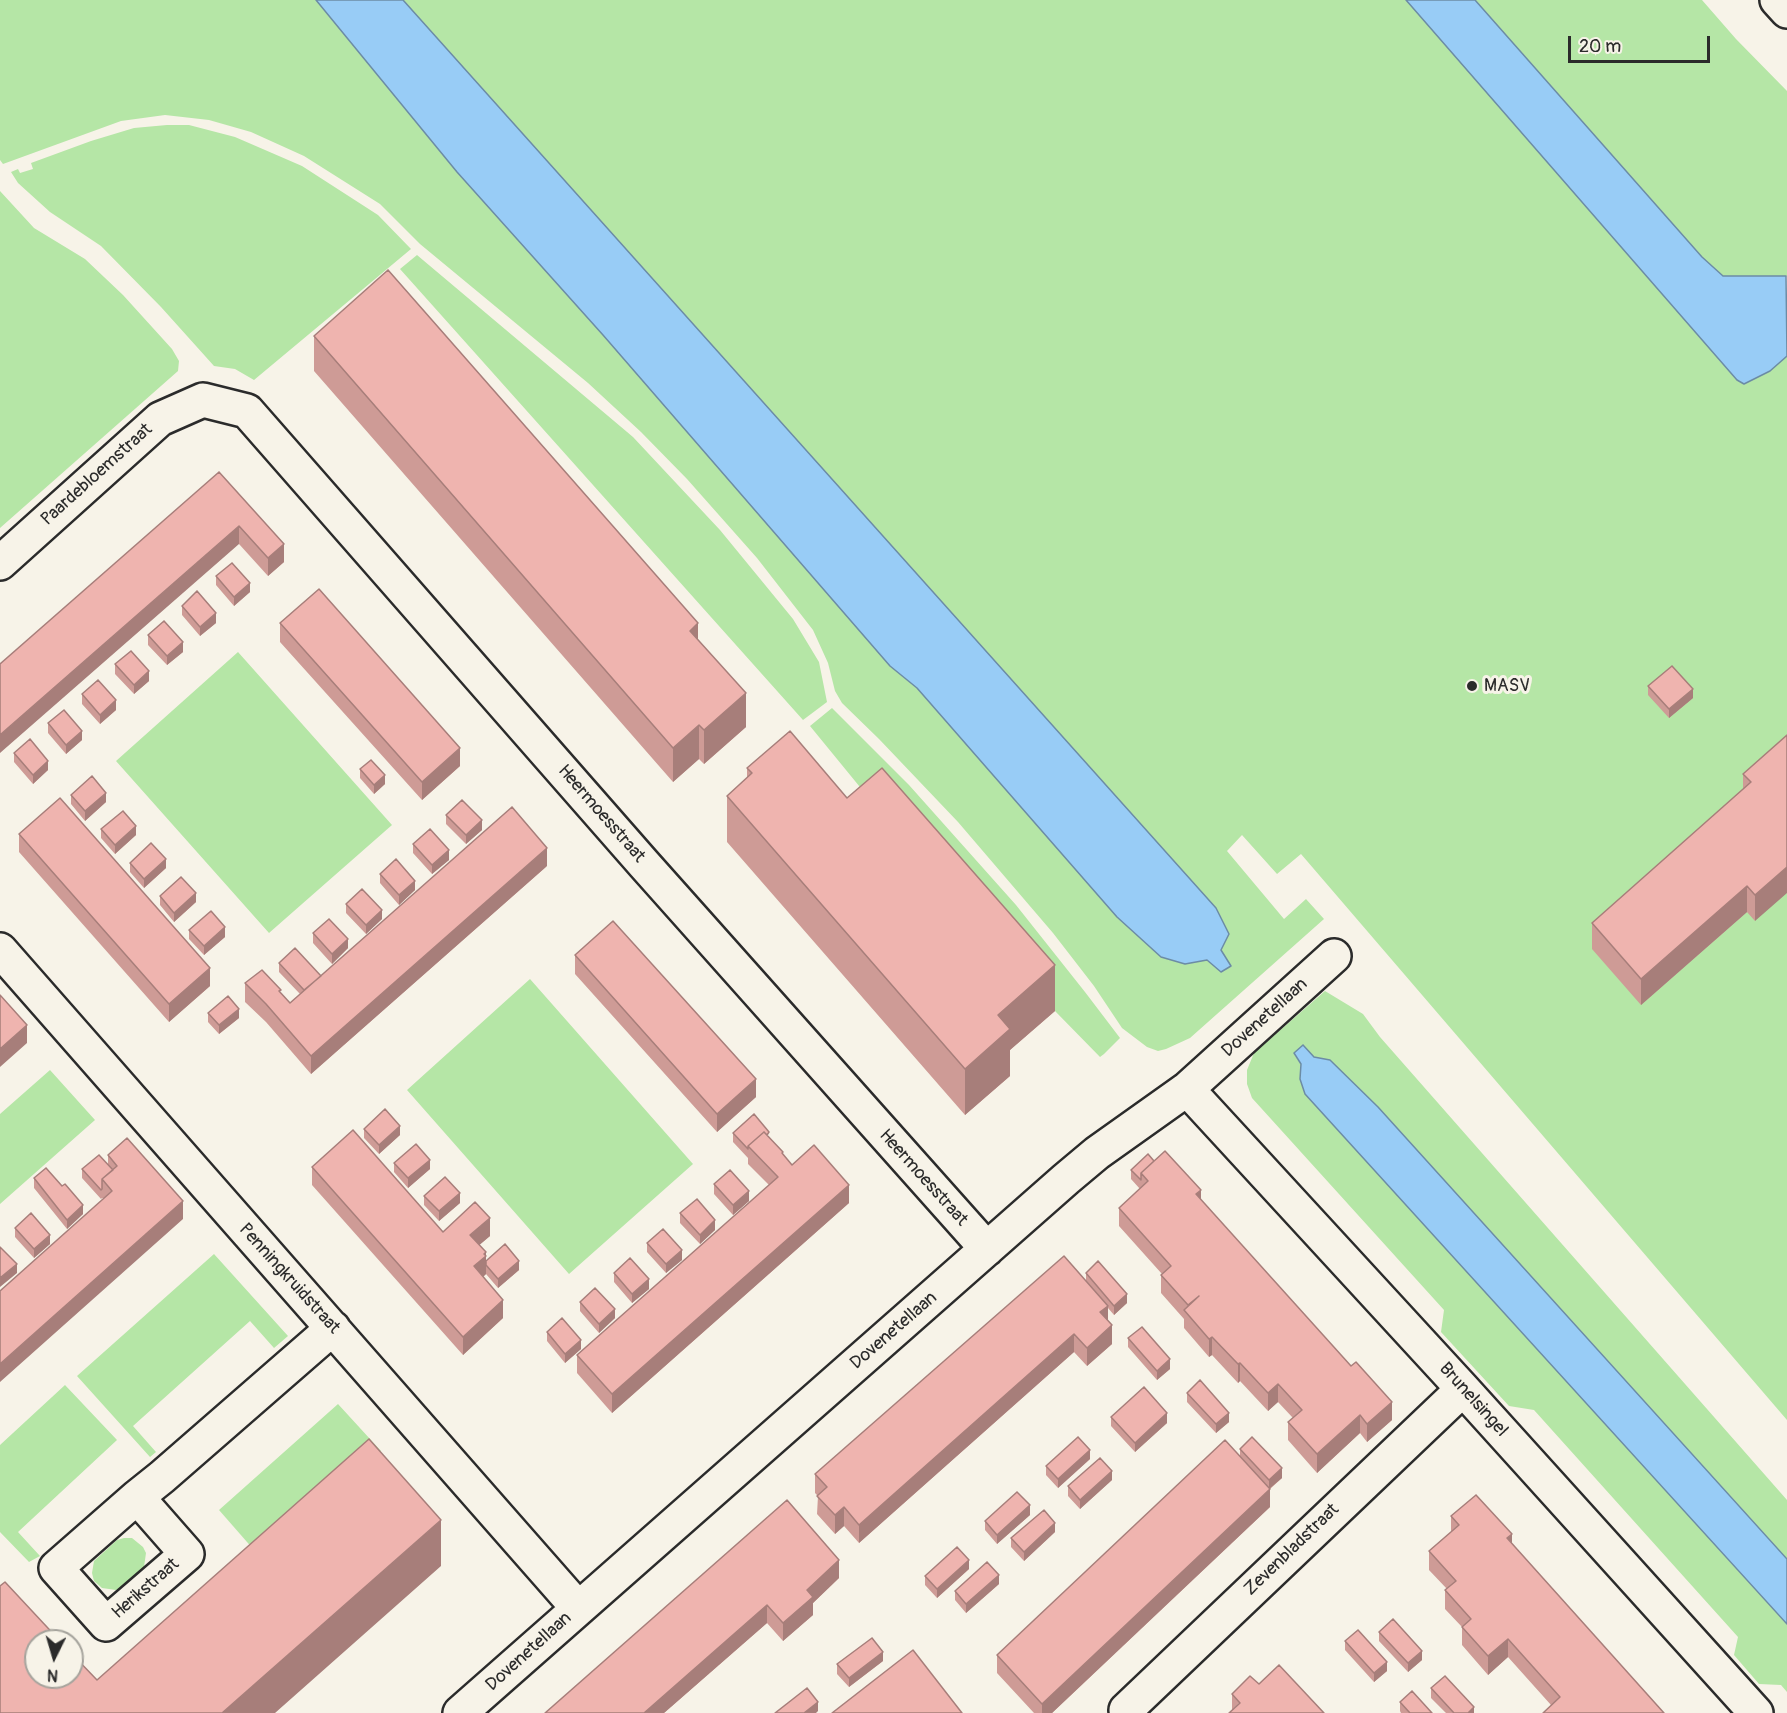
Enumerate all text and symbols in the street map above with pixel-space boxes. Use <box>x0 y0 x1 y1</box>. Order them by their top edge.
scale bar <box>1571 24 1714 62</box>
text: 20 m <box>1579 35 1621 58</box>
street label: Paardebloemstraat <box>37 419 157 531</box>
place label: MASV <box>1484 675 1530 697</box>
marker: MASV <box>1465 679 1479 693</box>
street label: Heermoesstraat <box>553 761 649 867</box>
street label: Dovenetellaan <box>1218 974 1312 1062</box>
street label: Heermoesstraat <box>874 1125 972 1231</box>
street label: Penningkruidstraat <box>234 1219 344 1339</box>
street label: Dovenetellaan <box>846 1288 942 1374</box>
street label: Brunelsingel <box>1434 1358 1512 1442</box>
street label: Zevenbladstraat <box>1240 1499 1344 1601</box>
street label: Herikstraat <box>108 1554 184 1624</box>
street label: Dovenetellaan <box>482 1608 576 1696</box>
north arrow <box>24 1629 84 1689</box>
text: N <box>46 1665 59 1685</box>

